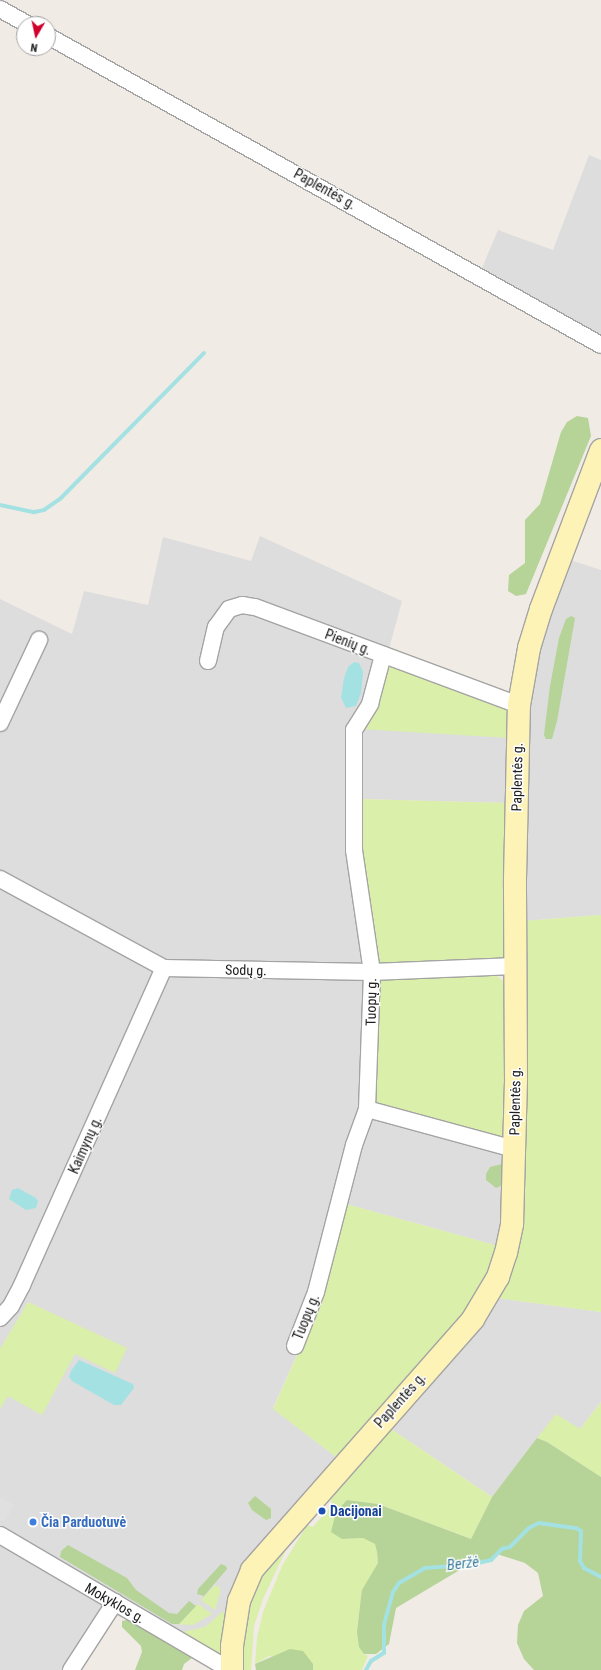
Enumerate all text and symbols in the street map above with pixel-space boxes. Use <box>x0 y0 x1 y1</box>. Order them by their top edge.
north arrow <box>16 16 56 56</box>
text: N <box>30 40 39 54</box>
street label: Paplentės g. <box>291 165 359 213</box>
street label: Pienių g. <box>323 626 373 658</box>
street label: Paplentės g. <box>508 742 526 812</box>
street label: Sodų g. <box>225 961 267 979</box>
street label: Tuopų g. <box>362 978 380 1026</box>
street label: Paplentės g. <box>506 1066 524 1136</box>
street label: Kaimynų g. <box>65 1114 105 1176</box>
street label: Tuopų g. <box>289 1292 323 1342</box>
street label: Paplentės g. <box>371 1369 429 1431</box>
place label: Dacijonai <box>330 1503 382 1519</box>
marker: Dacijonai <box>317 1506 327 1516</box>
place label: Čia Parduotuvė <box>41 1514 126 1530</box>
marker: Čia Parduotuvė <box>28 1517 38 1527</box>
water label: Beržė <box>446 1553 480 1575</box>
street label: Mokyklos g. <box>82 1579 148 1627</box>

